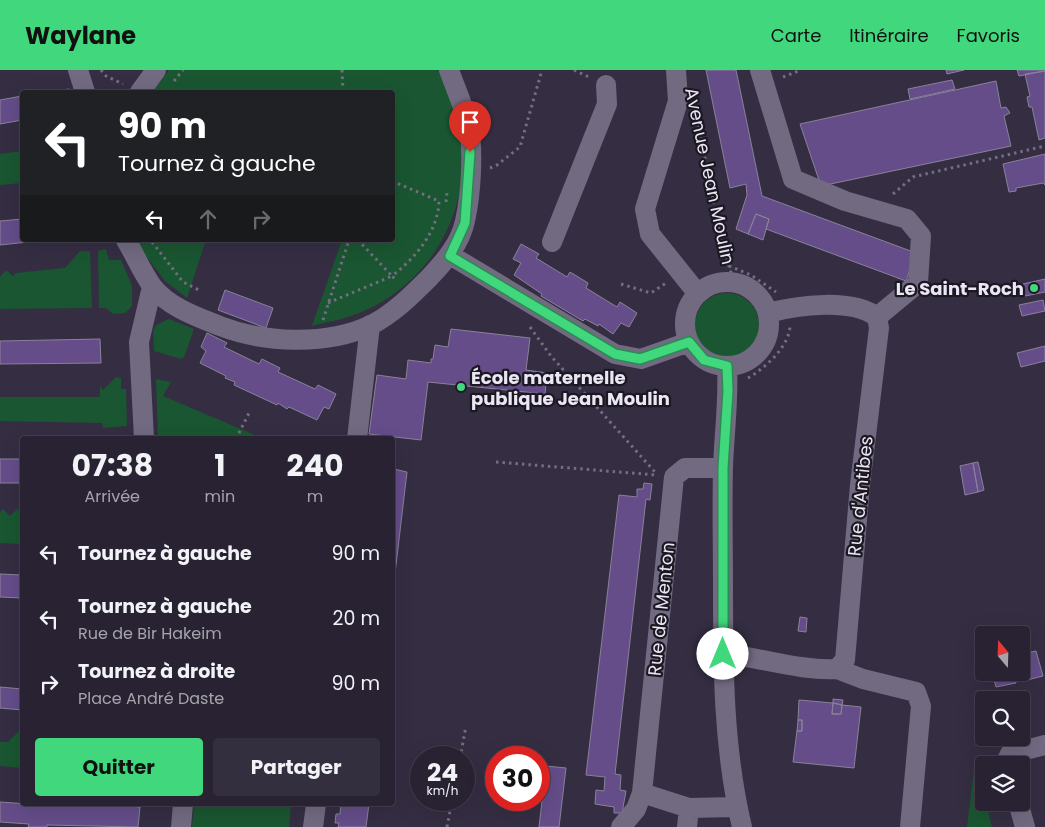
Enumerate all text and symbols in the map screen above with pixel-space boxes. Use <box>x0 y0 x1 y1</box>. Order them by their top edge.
text: Waylane <box>25 19 136 52</box>
text: Carte <box>771 23 821 48</box>
text: Itinéraire <box>849 23 929 48</box>
text: Favoris <box>957 23 1020 48</box>
street label: Avenue Jean Moulin <box>679 85 741 267</box>
text: 90 m <box>118 101 207 150</box>
pin <box>449 101 491 152</box>
icon: arrive <box>456 108 484 136</box>
icon: left <box>35 110 100 175</box>
text: Tournez à gauche <box>118 148 316 179</box>
icon: left <box>141 205 169 233</box>
icon: ahead <box>194 205 222 233</box>
icon: right <box>247 205 275 233</box>
place label: Le Saint-Roch <box>896 276 1024 301</box>
marker: Le Saint-Roch <box>1028 282 1040 294</box>
place label: École maternelle publique Jean Moulin <box>471 365 670 411</box>
marker: École maternelle publique Jean Moulin <box>455 381 467 393</box>
street label: Rue d'Antibes <box>841 435 879 557</box>
text: 07:38 <box>71 444 153 487</box>
text: 1 <box>214 444 225 487</box>
text: 240 <box>287 444 344 487</box>
text: Arrivée <box>85 485 140 508</box>
text: min <box>205 485 235 508</box>
text: m <box>307 485 323 508</box>
icon: left <box>35 540 63 568</box>
text: Tournez à gauche <box>78 540 252 567</box>
text: 90 m <box>331 540 380 567</box>
street label: Rue de Menton <box>642 541 680 677</box>
text: Tournez à gauche <box>78 593 252 620</box>
icon: left <box>35 605 63 633</box>
text: 20 m <box>332 605 380 632</box>
text: Rue de Bir Hakeim <box>78 622 222 645</box>
north arrow <box>975 626 1030 681</box>
map controls <box>975 626 1030 811</box>
position arrow <box>696 627 748 679</box>
text: Tournez à droite <box>78 658 235 685</box>
icon: right <box>35 670 63 698</box>
text: 90 m <box>331 670 380 697</box>
text: Place André Daste <box>78 687 224 710</box>
button: search <box>975 691 1030 746</box>
button: Quitter <box>35 738 203 796</box>
button: Partager <box>213 738 380 796</box>
speed limit sign: 30 <box>485 746 550 811</box>
text: 24 <box>427 755 458 790</box>
button: layers <box>975 756 1030 811</box>
text: km/h <box>427 782 458 799</box>

